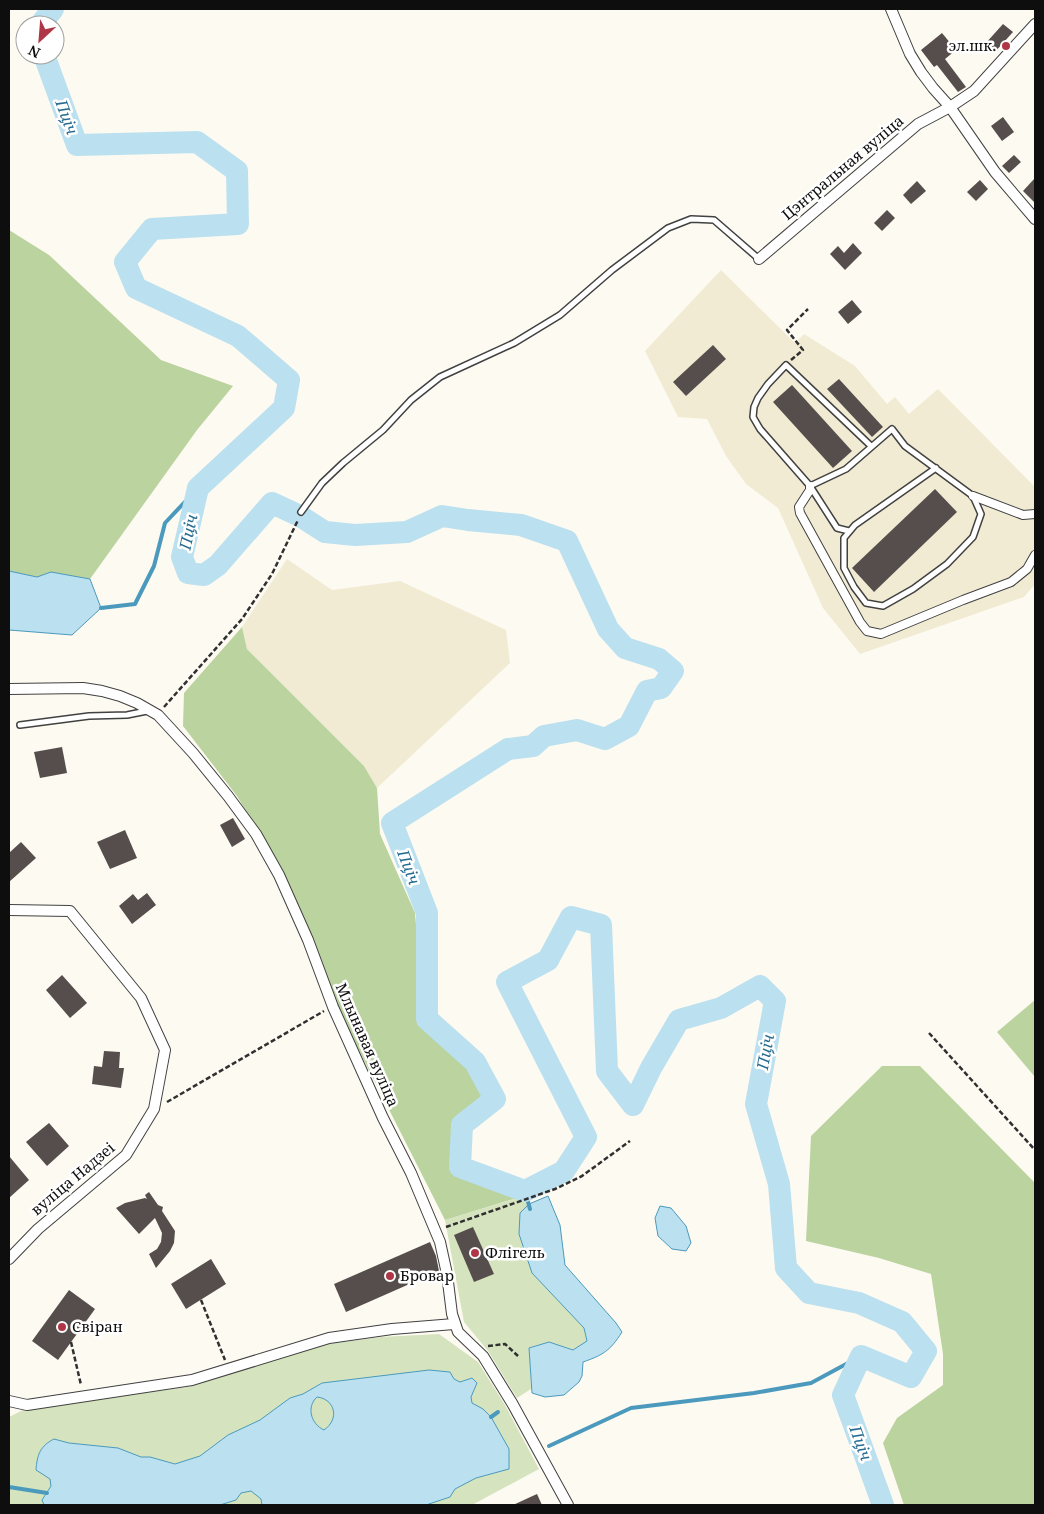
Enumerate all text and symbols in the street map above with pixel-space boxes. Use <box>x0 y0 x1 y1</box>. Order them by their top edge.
north arrow <box>15 15 65 65</box>
place label: эл.шк. <box>949 35 996 55</box>
marker: эл.шк. <box>1000 40 1012 52</box>
text: N <box>25 41 43 63</box>
water label: Пціч <box>50 96 83 138</box>
street label: Цэнтральная вуліца <box>777 110 907 224</box>
water label: Пціч <box>173 512 202 553</box>
water label: Пціч <box>392 845 426 888</box>
street label: Млынавая вуліца <box>332 980 404 1110</box>
water label: Пціч <box>751 1033 779 1072</box>
street label: вуліца Надзеі <box>26 1137 118 1219</box>
place label: Флігель <box>485 1242 545 1262</box>
marker: Флігель <box>469 1247 481 1259</box>
place label: Бровар <box>400 1265 454 1285</box>
marker: Бровар <box>384 1270 396 1282</box>
place label: Свіран <box>72 1316 123 1336</box>
marker: Свіран <box>56 1321 68 1333</box>
water label: Пціч <box>844 1422 877 1464</box>

